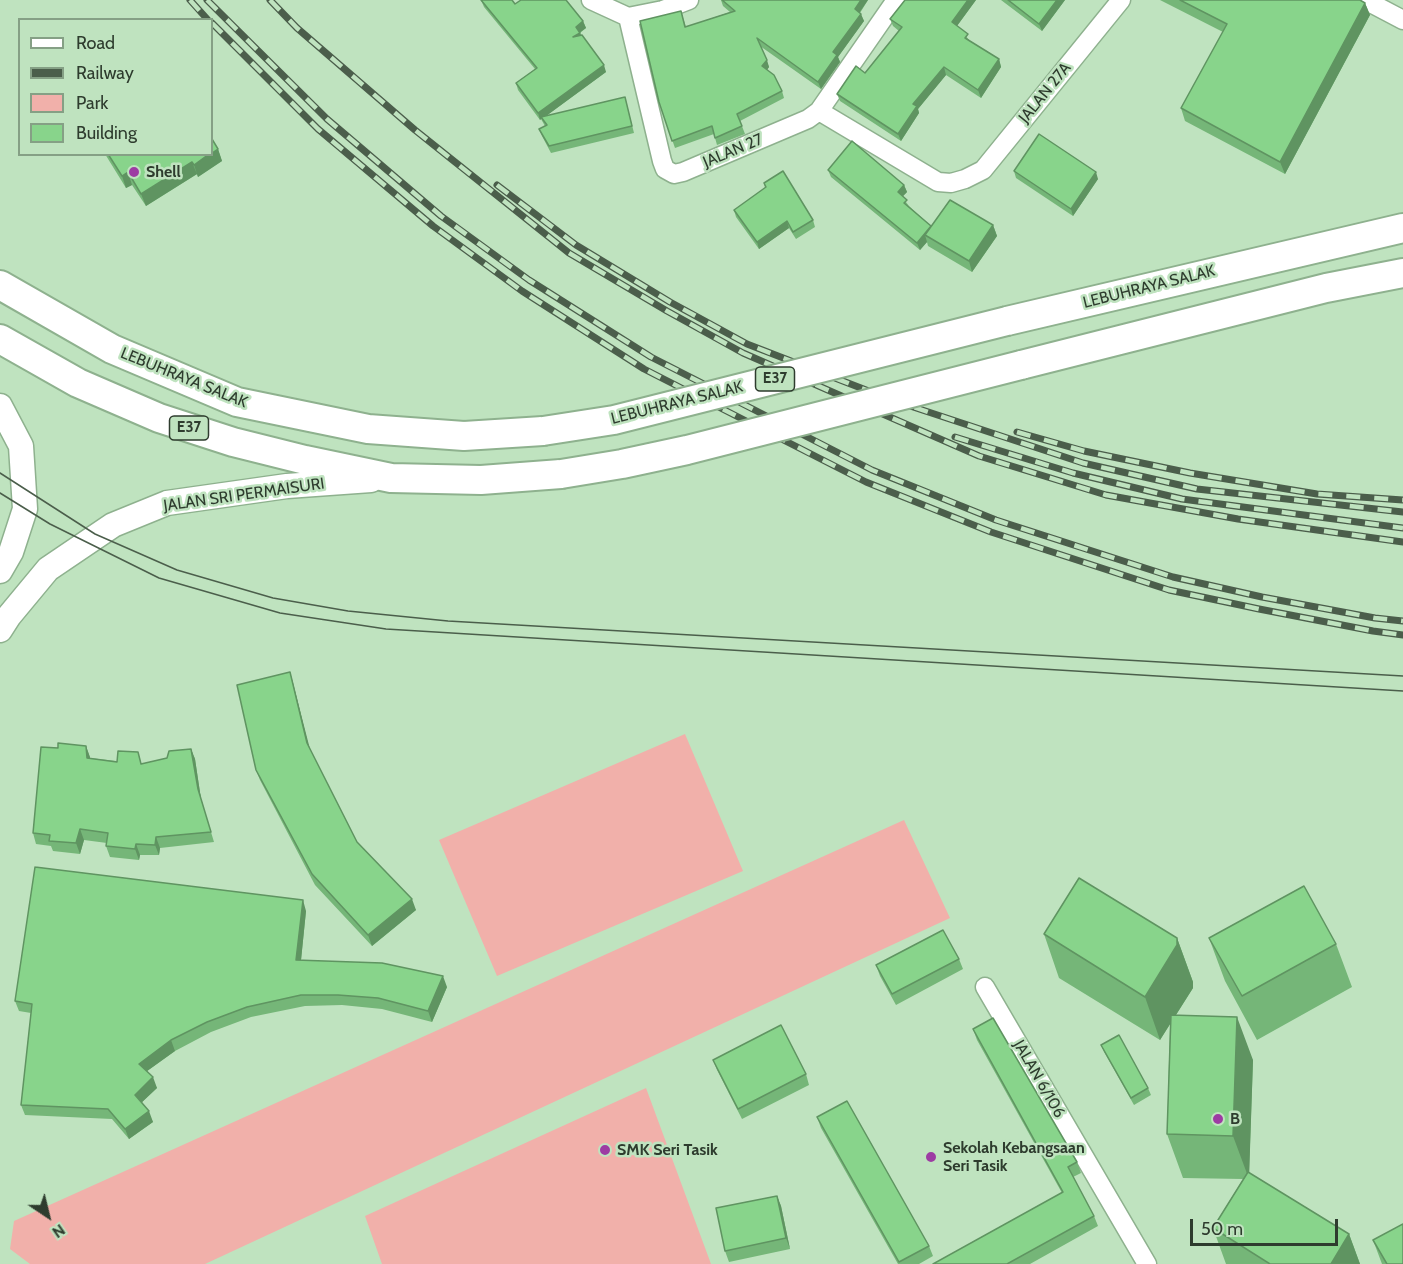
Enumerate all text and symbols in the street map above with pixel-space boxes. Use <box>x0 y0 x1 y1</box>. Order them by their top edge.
legend <box>18 18 213 156</box>
text: Road <box>76 32 115 54</box>
street label: JALAN 27A <box>1015 59 1075 127</box>
text: Railway <box>76 62 134 84</box>
text: Park <box>76 92 108 114</box>
text: Building <box>76 122 137 144</box>
street label: JALAN 27 <box>700 130 766 172</box>
place label: Shell <box>146 162 181 182</box>
marker: Shell <box>127 165 141 179</box>
street label: LEBUHRAYA SALAK <box>1081 261 1217 313</box>
street label: LEBUHRAYA SALAK <box>118 344 250 412</box>
road number: E37 <box>756 367 794 391</box>
street label: LEBUHRAYA SALAK <box>609 377 745 429</box>
road number: E37 <box>170 416 208 440</box>
street label: JALAN SRI PERMAISURI <box>162 474 326 516</box>
street label: JALAN 6/106 <box>1009 1037 1069 1121</box>
place label: B <box>1230 1109 1240 1129</box>
marker: B <box>1211 1112 1225 1126</box>
place label: Sekolah Kebangsaan Seri Tasik <box>943 1138 1085 1176</box>
place label: SMK Seri Tasik <box>617 1140 718 1160</box>
marker: SMK Seri Tasik <box>598 1143 612 1157</box>
marker: Sekolah Kebangsaan Seri Tasik <box>924 1150 938 1164</box>
north arrow <box>18 1186 78 1246</box>
scale bar <box>1193 1207 1342 1245</box>
text: 50 m <box>1201 1218 1243 1240</box>
text: N <box>49 1220 69 1242</box>

